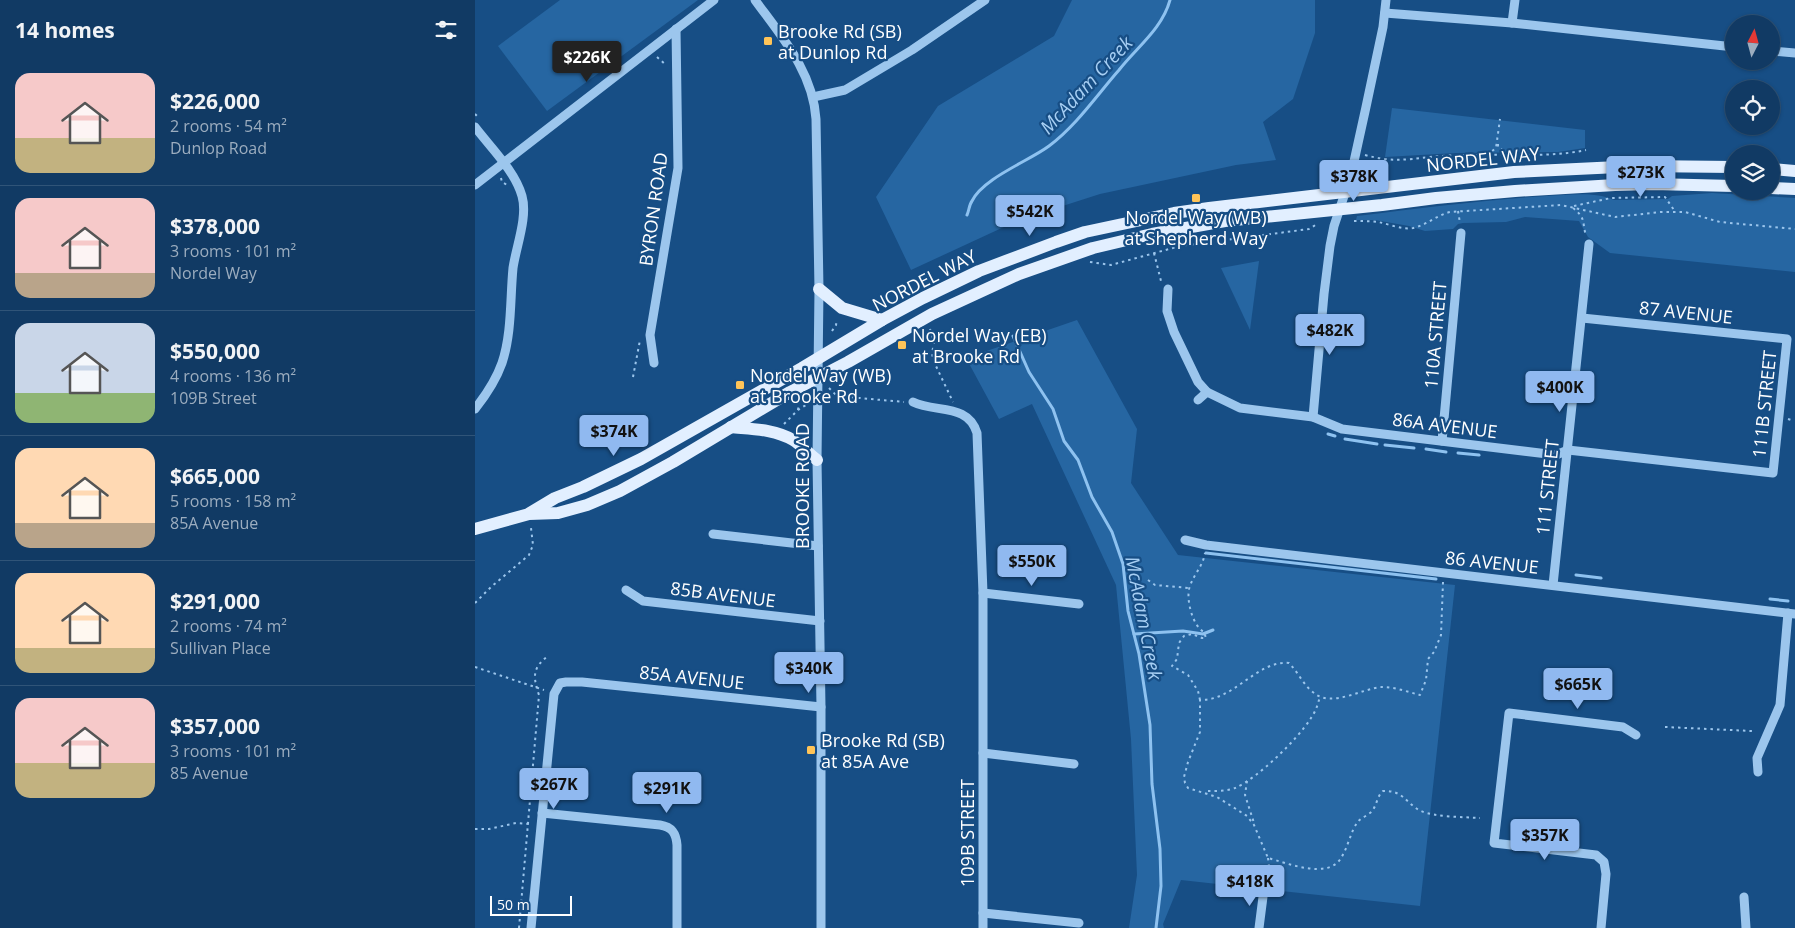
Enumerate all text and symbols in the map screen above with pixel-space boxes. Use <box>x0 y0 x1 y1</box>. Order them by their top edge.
north arrow <box>1725 15 1780 70</box>
map controls <box>1725 15 1780 200</box>
text: 14 homes <box>15 16 115 44</box>
icon: filters <box>432 16 460 44</box>
place label: Brooke Rd (SB) at Dunlop Rd <box>778 19 902 64</box>
water label: McAdam Creek <box>1034 30 1139 140</box>
marker: Brooke Rd (SB) at Dunlop Rd <box>762 35 774 47</box>
pin: $226K <box>552 41 622 83</box>
text: $226K <box>563 46 611 68</box>
button: locate <box>1725 80 1780 135</box>
text: $226,000 <box>170 87 260 115</box>
icon: home <box>55 93 115 153</box>
text: 2 rooms · 54 m² <box>170 115 287 137</box>
text: Dunlop Road <box>170 137 267 159</box>
street label: NORDEL WAY <box>1425 141 1542 177</box>
button: layers <box>1725 145 1780 200</box>
street label: BYRON ROAD <box>633 151 673 267</box>
pin: $273K <box>1606 156 1676 198</box>
pin: $378K <box>1319 160 1389 202</box>
text: $273K <box>1617 161 1665 183</box>
text: $378K <box>1330 165 1378 187</box>
marker: Nordel Way (WB) at Shepherd Way <box>1190 192 1202 204</box>
pin: $542K <box>995 194 1065 237</box>
text: $542K <box>1006 200 1054 222</box>
place label: Nordel Way (WB) at Shepherd Way <box>1125 205 1268 250</box>
text: $378,000 <box>170 212 260 240</box>
icon: home <box>55 218 115 278</box>
text: 3 rooms · 101 m² <box>170 240 296 262</box>
street label: NORDEL WAY <box>868 243 981 317</box>
text: Nordel Way <box>170 262 257 284</box>
street label: 110A STREET <box>1418 280 1452 390</box>
street label: 87 AVENUE <box>1638 295 1734 329</box>
pin: $482K <box>1295 314 1365 356</box>
text: $482K <box>1306 319 1354 341</box>
place label: Nordel Way (EB) at Brooke Rd <box>912 323 1047 368</box>
text: $550,000 <box>170 337 260 365</box>
marker: Nordel Way (EB) at Brooke Rd <box>896 339 908 351</box>
icon: home <box>55 343 115 403</box>
street label: 111B STREET <box>1746 349 1782 459</box>
place label: Nordel Way (WB) at Brooke Rd <box>750 363 891 408</box>
text: 4 rooms · 136 m² <box>170 365 296 387</box>
pin: $400K <box>1525 370 1595 413</box>
text: $400K <box>1536 376 1584 398</box>
marker: Nordel Way (WB) at Brooke Rd <box>734 379 746 391</box>
text: 109B Street <box>170 387 257 409</box>
street label: 86A AVENUE <box>1391 407 1499 443</box>
pin: $374K <box>579 414 649 457</box>
text: $374K <box>590 420 638 442</box>
street label: BROOKE ROAD <box>790 423 814 549</box>
street label: 111 STREET <box>1530 438 1564 536</box>
text: $665,000 <box>170 462 260 490</box>
icon: home <box>55 468 115 528</box>
text: 5 rooms · 158 m² <box>170 490 296 512</box>
text: 85A Avenue <box>170 512 258 534</box>
pin: $550K <box>997 544 1067 587</box>
street label: 86 AVENUE <box>1444 545 1540 579</box>
text: $550K <box>1008 550 1056 572</box>
water label: McAdam Creek <box>1119 554 1169 683</box>
street label: 85B AVENUE <box>669 576 777 612</box>
text: $291,000 <box>170 587 260 615</box>
icon: home <box>55 593 115 653</box>
text: 2 rooms · 74 m² <box>170 615 287 637</box>
text: Sullivan Place <box>170 637 271 659</box>
pin: $340K <box>774 652 844 694</box>
text: $340K <box>785 657 833 679</box>
street label: 85A AVENUE <box>638 660 746 694</box>
pin: $665K <box>1543 668 1613 710</box>
text: $665K <box>1554 673 1602 695</box>
text: $357,000 <box>170 712 260 740</box>
icon: home <box>55 718 115 778</box>
place label: Brooke Rd (SB) at 85A Ave <box>821 728 945 773</box>
text: 3 rooms · 101 m² <box>170 740 296 762</box>
marker: Brooke Rd (SB) at 85A Ave <box>805 744 817 756</box>
text: 85 Avenue <box>170 762 248 784</box>
pin: $267K <box>519 768 589 810</box>
pin: $291K <box>632 772 702 814</box>
text: $267K <box>530 773 578 795</box>
text: $291K <box>643 777 691 799</box>
street label: 109B STREET <box>955 779 979 887</box>
pin: $357K <box>1510 818 1580 861</box>
text: $357K <box>1521 824 1569 846</box>
pin: $418K <box>1215 864 1285 907</box>
text: $418K <box>1226 870 1274 892</box>
scale bar <box>490 893 573 916</box>
text: 50 m <box>497 895 530 914</box>

